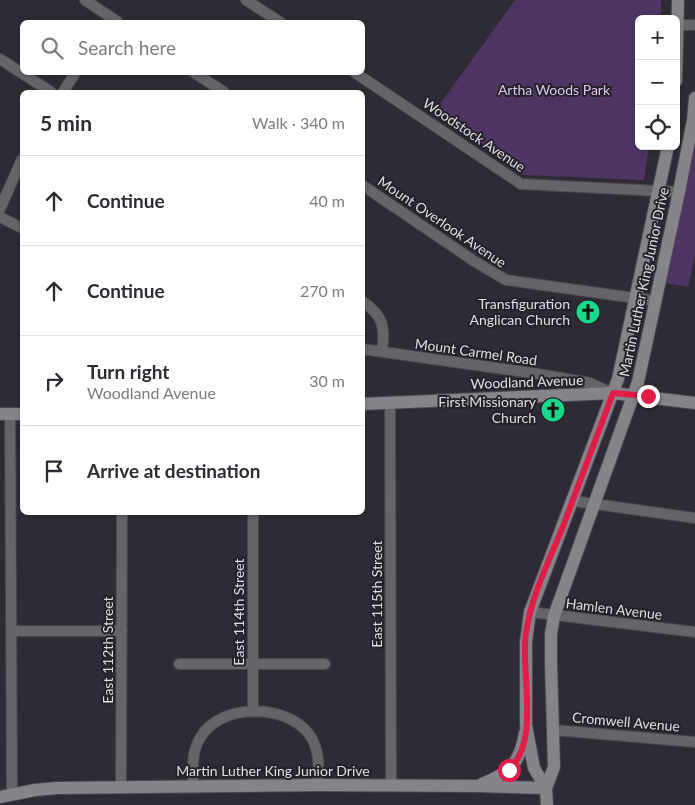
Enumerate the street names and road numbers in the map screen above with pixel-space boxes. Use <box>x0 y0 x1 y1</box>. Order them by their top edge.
street label: Woodstock Avenue <box>420 94 529 175</box>
street label: Mount Overlook Avenue <box>375 172 510 271</box>
street label: Martin Luther King Junior Drive <box>615 186 672 378</box>
street label: Mount Carmel Road <box>414 335 538 368</box>
street label: Woodland Avenue <box>470 371 584 392</box>
street label: East 115th Street <box>368 540 385 648</box>
street label: East 114th Street <box>230 558 247 666</box>
street label: Hamlen Avenue <box>565 594 663 623</box>
street label: East 112th Street <box>99 596 116 704</box>
street label: Cromwell Avenue <box>572 708 681 735</box>
street label: Martin Luther King Junior Drive <box>176 762 370 779</box>

